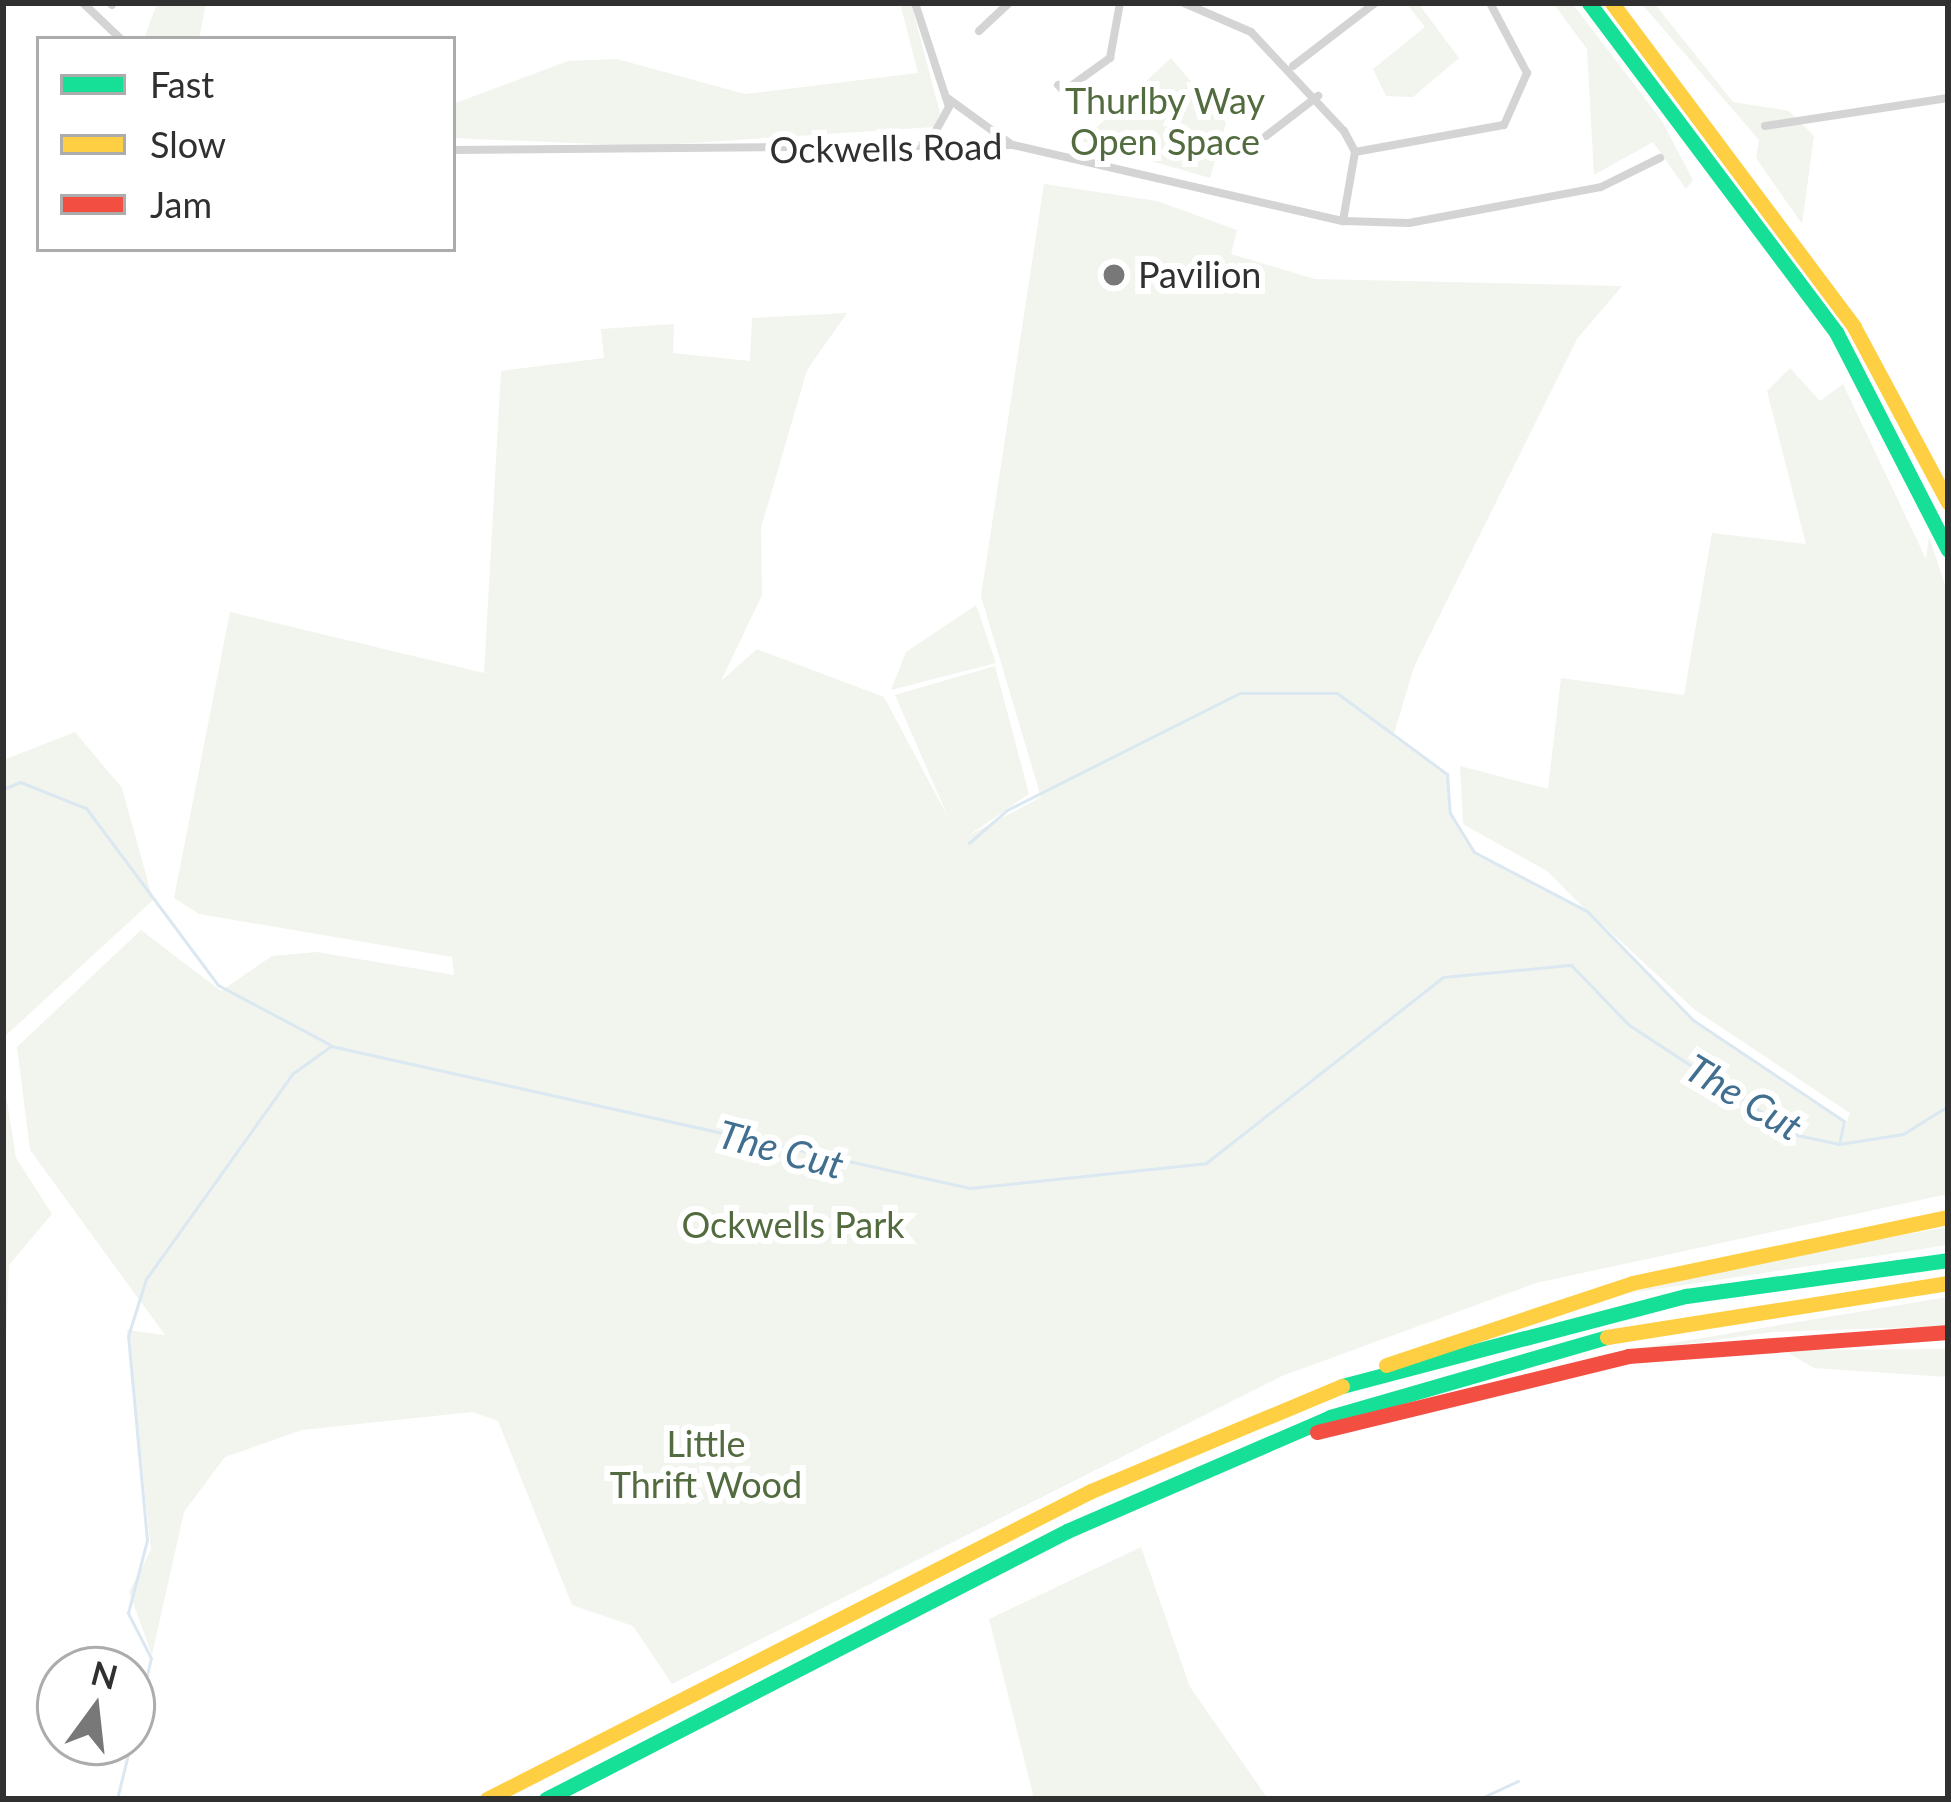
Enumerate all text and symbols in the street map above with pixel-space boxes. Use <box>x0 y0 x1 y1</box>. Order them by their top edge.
legend <box>36 36 456 252</box>
text: Fast <box>150 62 214 106</box>
park label: Thurlby Way Open Space <box>1064 78 1266 163</box>
text: Slow <box>150 122 226 166</box>
street label: Ockwells Road <box>769 124 1003 172</box>
text: Jam <box>150 182 212 226</box>
place label: Pavilion <box>1138 253 1261 297</box>
marker: Pavilion <box>1101 262 1127 288</box>
water label: The Cut <box>1677 1044 1811 1150</box>
water label: The Cut <box>713 1110 849 1188</box>
park label: Ockwells Park <box>681 1203 905 1247</box>
park label: Little Thrift Wood <box>610 1421 802 1506</box>
north arrow <box>36 1646 156 1766</box>
text: N <box>87 1652 122 1697</box>

